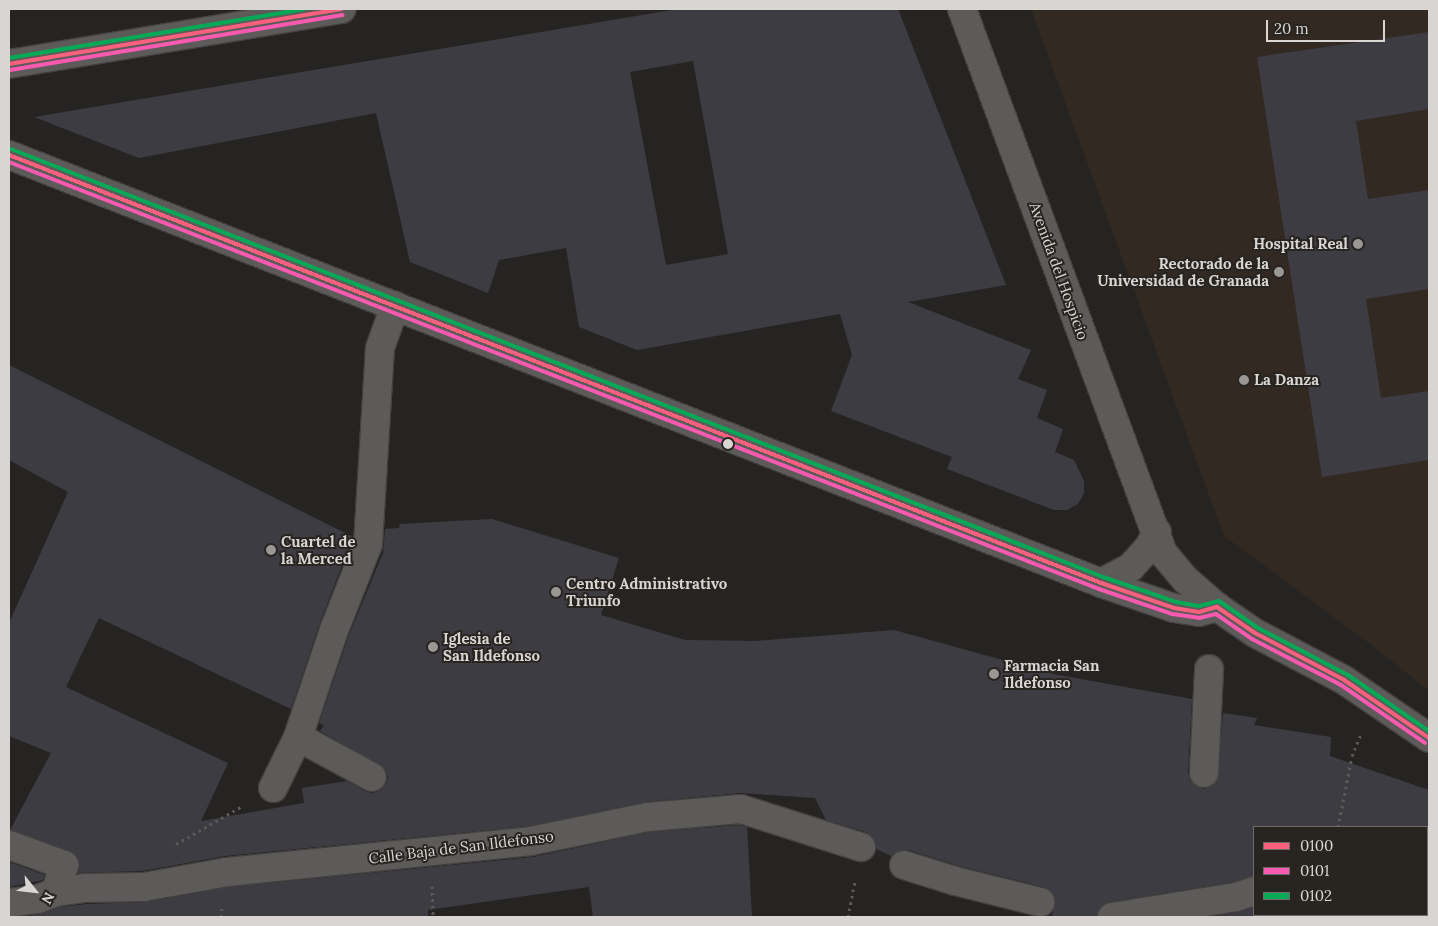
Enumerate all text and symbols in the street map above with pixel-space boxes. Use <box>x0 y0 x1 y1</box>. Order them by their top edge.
scale bar <box>1268 10 1387 42</box>
text: 20 m <box>1274 19 1309 38</box>
street label: Avenida del Hospicio <box>1026 200 1092 342</box>
place label: Hospital Real <box>1253 235 1348 253</box>
marker: Hospital Real <box>1352 238 1364 250</box>
place label: Rectorado de la Universidad de Granada <box>1097 254 1269 289</box>
marker: Rectorado de la Universidad de Granada <box>1273 266 1285 278</box>
place label: La Danza <box>1254 371 1319 389</box>
marker: La Danza <box>1238 374 1250 386</box>
unlabelled marker <box>723 439 733 449</box>
place label: Cuartel de la Merced <box>281 532 356 567</box>
marker: Cuartel de la Merced <box>265 544 277 556</box>
place label: Centro Administrativo Triunfo <box>566 574 727 609</box>
marker: Centro Administrativo Triunfo <box>550 586 562 598</box>
place label: Iglesia de San Ildefonso <box>443 629 540 664</box>
marker: Iglesia de San Ildefonso <box>427 641 439 653</box>
place label: Farmacia San Ildefonso <box>1004 656 1100 691</box>
marker: Farmacia San Ildefonso <box>988 668 1000 680</box>
legend <box>1253 826 1428 916</box>
street label: Calle Baja de San Ildefonso <box>367 827 555 867</box>
text: 0100 <box>1300 836 1333 855</box>
text: 0101 <box>1300 861 1330 880</box>
north arrow <box>10 866 60 916</box>
text: 0102 <box>1300 886 1332 905</box>
text: N <box>38 889 59 907</box>

